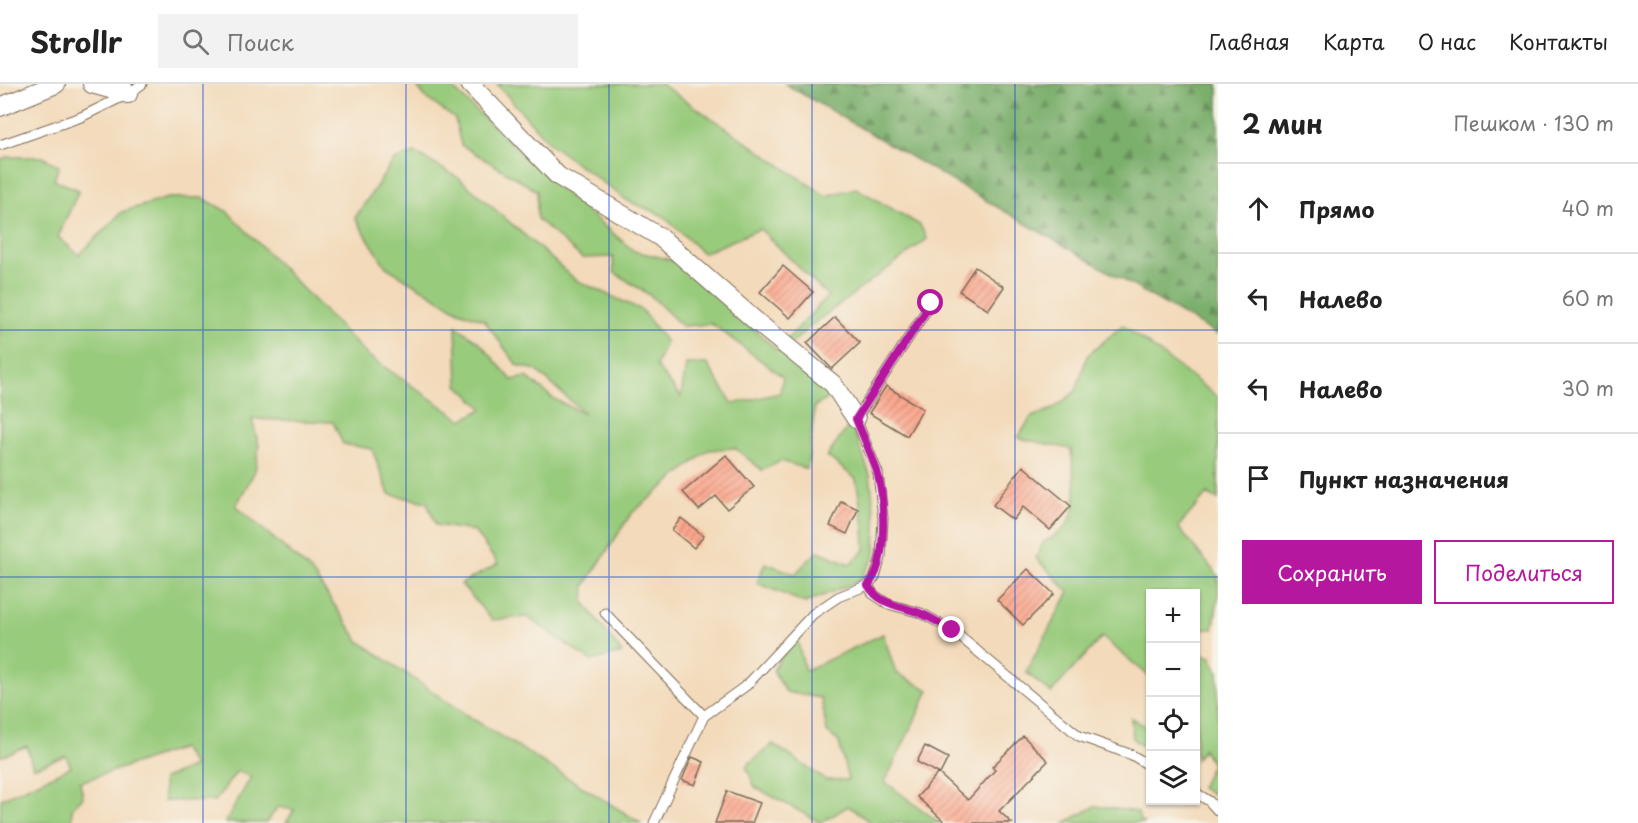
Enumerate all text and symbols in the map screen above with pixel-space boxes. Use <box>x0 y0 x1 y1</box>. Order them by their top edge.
search box <box>158 14 578 68</box>
text: Strollr <box>30 20 122 63</box>
icon: search <box>179 25 212 58</box>
text: Поиск <box>227 25 294 58</box>
text: Главная <box>1209 25 1290 57</box>
text: Карта <box>1323 25 1385 57</box>
text: О нас <box>1418 25 1476 57</box>
text: Контакты <box>1509 25 1608 57</box>
text: 2 мин <box>1242 104 1323 143</box>
text: Пешком · 130 m <box>1453 108 1614 138</box>
icon: ahead <box>1242 192 1275 225</box>
text: Прямо <box>1299 192 1374 225</box>
text: 40 m <box>1562 193 1614 223</box>
icon: left <box>1242 282 1275 315</box>
text: Налево <box>1299 282 1382 315</box>
text: 60 m <box>1562 283 1614 313</box>
route start <box>917 289 943 315</box>
icon: left <box>1242 372 1275 405</box>
text: Налево <box>1299 372 1382 405</box>
text: 30 m <box>1561 373 1614 403</box>
icon: arrive <box>1242 462 1275 495</box>
text: Пункт назначения <box>1299 462 1509 495</box>
button: Сохранить <box>1242 540 1422 604</box>
button: Поделиться <box>1434 540 1614 604</box>
map controls <box>1146 589 1200 805</box>
button: + <box>1146 589 1200 643</box>
route end <box>938 616 964 642</box>
button: − <box>1146 643 1200 697</box>
button: locate <box>1146 697 1200 751</box>
button: layers <box>1146 751 1200 805</box>

